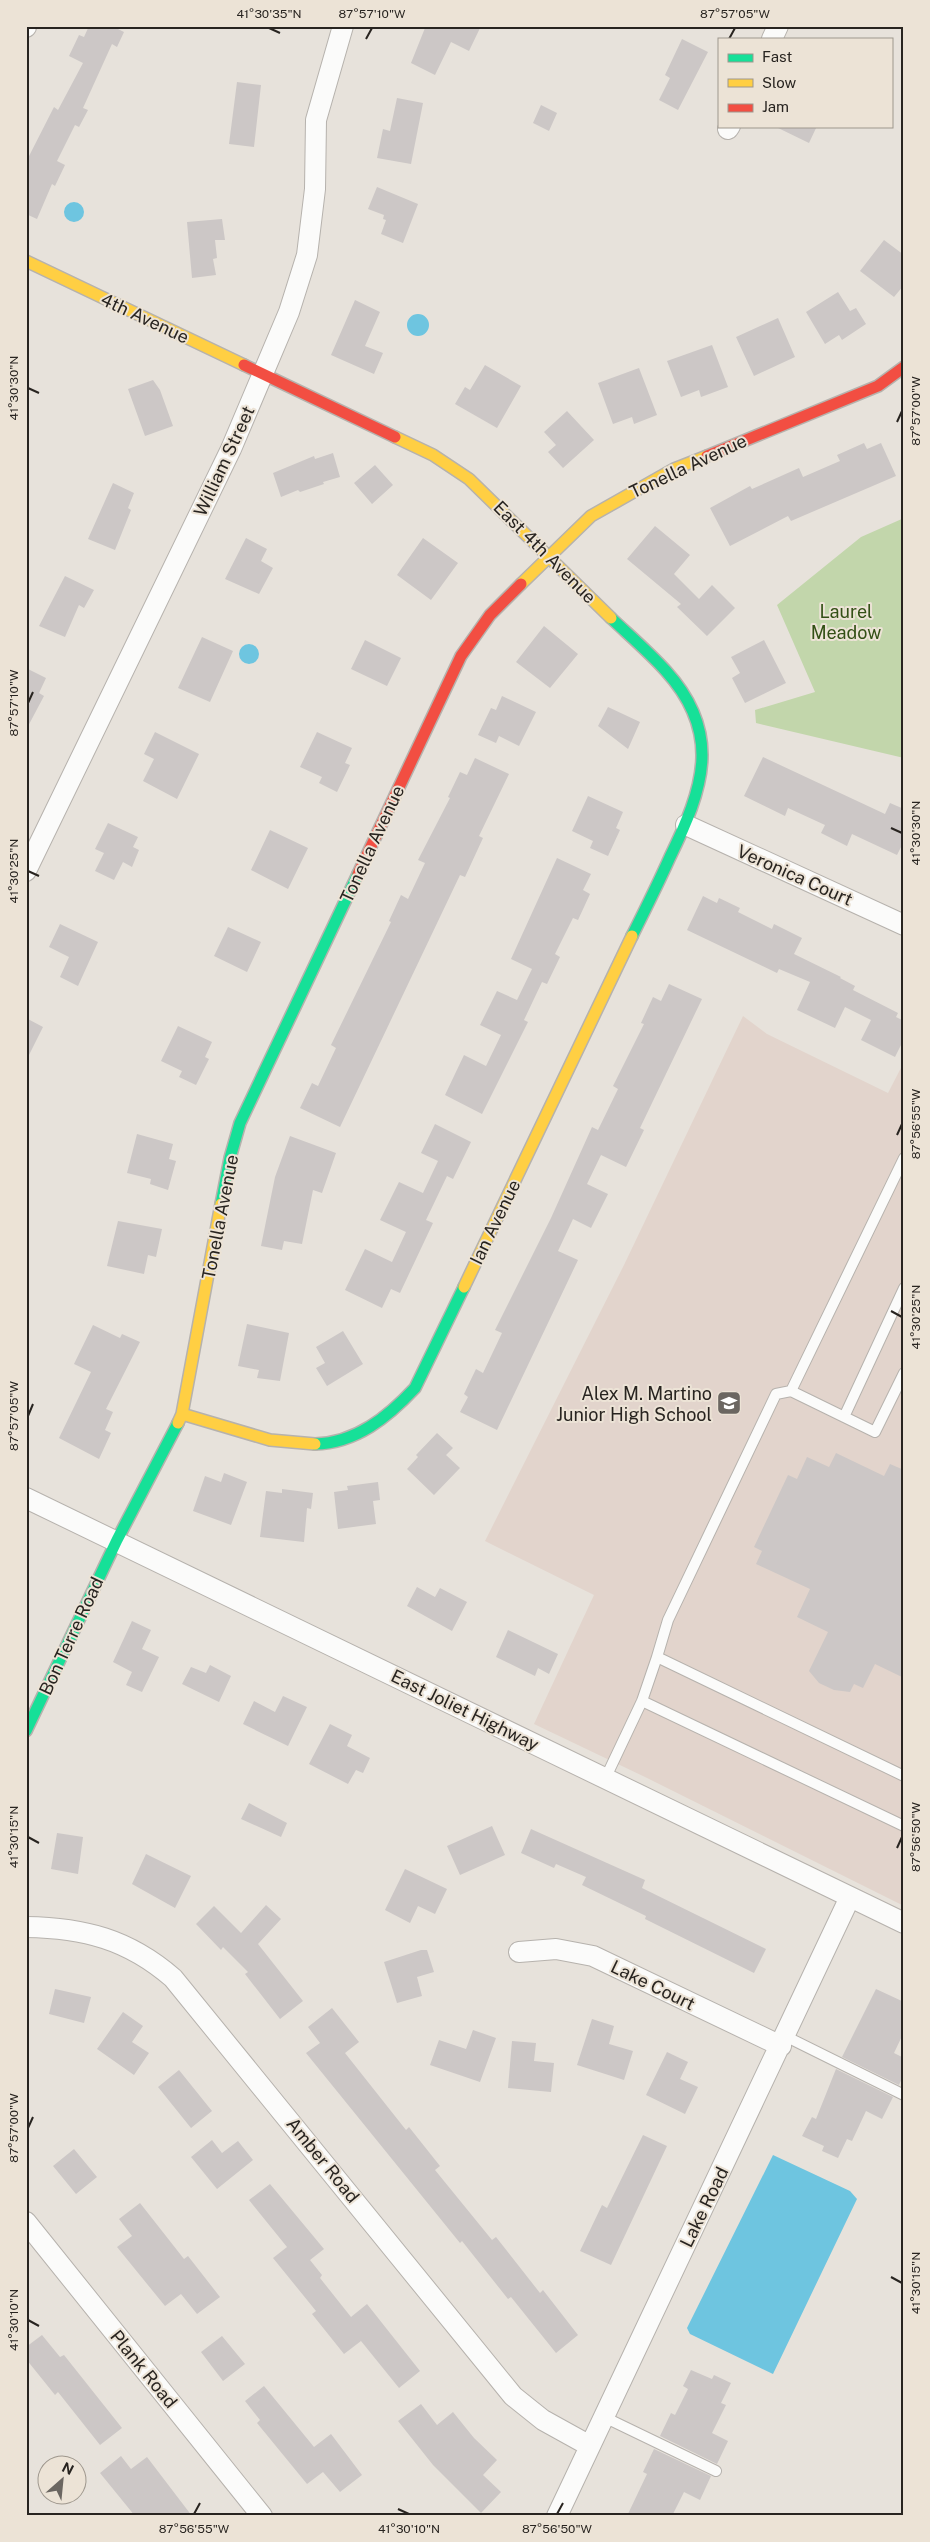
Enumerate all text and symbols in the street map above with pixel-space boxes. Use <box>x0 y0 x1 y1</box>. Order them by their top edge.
text: 41°30'35"N <box>236 7 302 21</box>
text: 87°57'10"W <box>339 7 406 21</box>
text: 87°57'05"W <box>700 7 770 21</box>
legend <box>718 38 892 128</box>
text: Fast <box>762 48 792 65</box>
text: Slow <box>762 74 797 91</box>
text: Jam <box>762 98 789 115</box>
street label: 4th Avenue <box>98 288 192 348</box>
text: 41°30'30"N <box>7 356 21 420</box>
text: 87°57'00"W <box>909 376 923 446</box>
street label: William Street <box>189 403 259 519</box>
street label: Tonella Avenue <box>626 430 750 502</box>
street label: East 4th Avenue <box>489 496 601 608</box>
park label: Laurel Meadow <box>811 601 881 643</box>
text: 87°57'10"W <box>7 669 21 736</box>
street label: Tonella Avenue <box>336 782 408 906</box>
text: 41°30'30"N <box>909 801 923 865</box>
text: 41°30'25"N <box>7 839 21 903</box>
street label: Veronica Court <box>734 840 856 910</box>
text: 87°56'55"W <box>909 1088 923 1159</box>
street label: Tonella Avenue <box>198 1153 242 1281</box>
street label: Ian Avenue <box>465 1176 525 1268</box>
text: 41°30'25"N <box>909 1285 923 1349</box>
text: 87°57'05"W <box>7 1381 21 1451</box>
place label: Alex M. Martino Junior High School <box>556 1383 712 1425</box>
school or university icon: Alex M. Martino Junior High School <box>716 1390 742 1416</box>
street label: Bon Terre Road <box>34 1574 108 1698</box>
street label: East Joliet Highway <box>388 1665 543 1755</box>
text: 87°56'50"W <box>909 1801 923 1872</box>
text: 41°30'15"N <box>7 1806 21 1868</box>
street label: Lake Court <box>607 1956 699 2014</box>
text: 87°57'00"W <box>7 2093 21 2163</box>
street label: Amber Road <box>282 2113 364 2207</box>
street label: Lake Road <box>676 2163 732 2251</box>
text: 41°30'15"N <box>909 2252 923 2314</box>
text: 41°30'10"N <box>7 2289 21 2351</box>
street label: Plank Road <box>106 2326 182 2412</box>
north arrow <box>38 2454 88 2504</box>
text: N <box>59 2459 76 2478</box>
text: 87°56'55"W <box>159 2522 230 2536</box>
text: 41°30'10"N <box>378 2522 440 2536</box>
text: 87°56'50"W <box>522 2522 593 2536</box>

